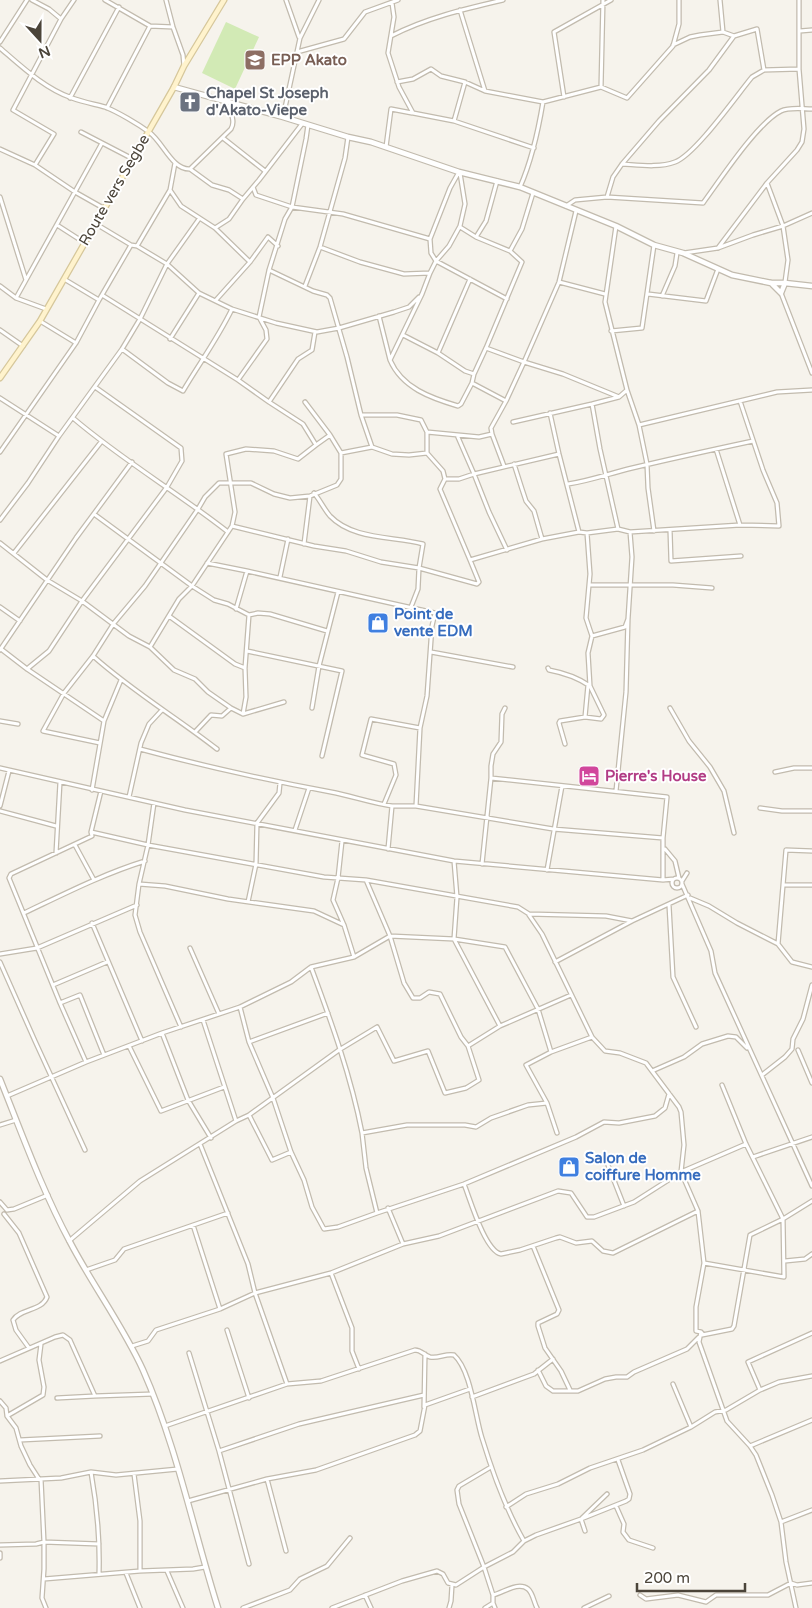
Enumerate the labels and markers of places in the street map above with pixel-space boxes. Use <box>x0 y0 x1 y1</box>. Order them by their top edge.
school or university icon: EPP Akato <box>243 48 267 72</box>
place label: EPP Akato <box>271 51 347 69</box>
place label: Chapel St Joseph d'Akato-Viepe <box>206 84 329 120</box>
church icon: Chapel St Joseph d'Akato-Viepe <box>178 90 202 114</box>
place label: Point de vente EDM <box>394 605 473 640</box>
shop icon: Point de vente EDM <box>366 611 390 635</box>
hotel icon: Pierre's House <box>577 764 601 788</box>
place label: Pierre's House <box>605 767 707 785</box>
place label: Salon de coiffure Homme <box>585 1149 701 1184</box>
shop icon: Salon de coiffure Homme <box>557 1155 581 1179</box>

